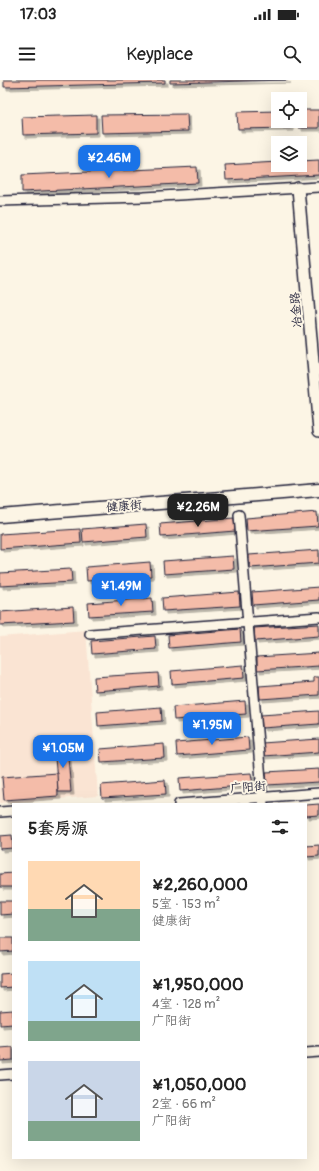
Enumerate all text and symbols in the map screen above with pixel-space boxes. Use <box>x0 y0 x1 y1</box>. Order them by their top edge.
text: 17:03 <box>20 5 56 24</box>
icon: menu <box>16 43 38 65</box>
text: Keyplace <box>126 43 193 66</box>
icon: search <box>281 43 303 65</box>
map controls <box>271 92 307 172</box>
button: locate <box>271 92 307 128</box>
button: layers <box>271 136 307 172</box>
pin: ¥2.46M <box>76 145 142 179</box>
text: ¥2.46M <box>87 150 131 166</box>
street label: 冶金路 <box>287 291 306 329</box>
pin: ¥2.26M <box>165 494 231 528</box>
street label: 健康街 <box>105 497 143 516</box>
text: ¥2.26M <box>176 499 220 515</box>
pin: ¥1.49M <box>88 573 154 607</box>
text: ¥1.49M <box>101 578 141 594</box>
pin: ¥1.95M <box>179 712 245 746</box>
text: ¥1.95M <box>192 717 232 733</box>
pin: ¥1.05M <box>30 735 96 769</box>
text: ¥1.05M <box>42 740 84 756</box>
street label: 广阳街 <box>230 779 267 796</box>
icon: filters <box>269 816 291 838</box>
text: 5套房源 <box>28 818 88 839</box>
text: ¥2,260,000 <box>152 874 248 895</box>
icon: home <box>60 877 108 925</box>
text: 5室 · 153 m² <box>152 896 220 912</box>
text: 健康街 <box>152 913 191 929</box>
text: ¥1,950,000 <box>152 974 244 995</box>
icon: home <box>60 977 108 1025</box>
text: 4室 · 128 m² <box>152 996 220 1012</box>
text: 广阳街 <box>152 1013 191 1029</box>
text: ¥1,050,000 <box>152 1074 246 1095</box>
icon: home <box>60 1077 108 1125</box>
text: 2室 · 66 m² <box>152 1096 216 1112</box>
text: 广阳街 <box>152 1113 191 1129</box>

